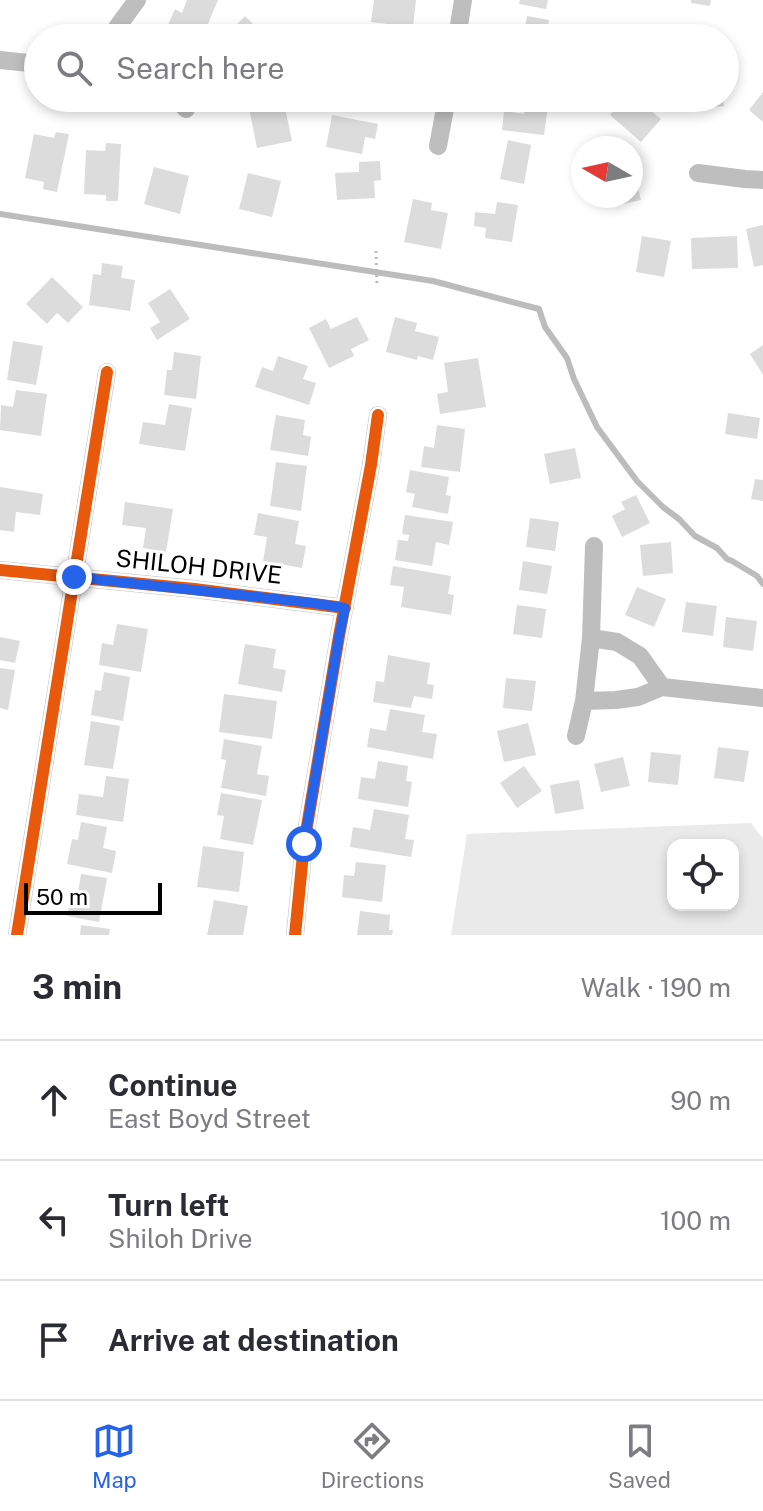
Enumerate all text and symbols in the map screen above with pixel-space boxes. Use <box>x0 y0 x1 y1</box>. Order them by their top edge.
search box <box>24 24 739 112</box>
icon: search <box>52 46 96 90</box>
text: Search here <box>116 50 284 86</box>
north arrow <box>571 136 643 208</box>
street label: SHILOH DRIVE <box>114 543 284 589</box>
route end <box>56 559 92 595</box>
route start <box>286 826 322 862</box>
map controls <box>667 839 739 911</box>
button: locate <box>667 839 739 911</box>
scale bar <box>24 879 162 915</box>
text: 50 m <box>36 884 88 910</box>
text: 3 min <box>32 967 122 1007</box>
text: Walk · 190 m <box>581 972 731 1003</box>
text: Continue <box>108 1067 238 1103</box>
icon: ahead <box>32 1078 76 1122</box>
text: 90 m <box>670 1085 731 1116</box>
text: East Boyd Street <box>108 1103 311 1134</box>
text: Turn left <box>108 1187 229 1223</box>
icon: left <box>32 1198 76 1242</box>
text: 100 m <box>660 1205 731 1236</box>
text: Shiloh Drive <box>108 1223 252 1254</box>
icon: arrive <box>32 1318 76 1362</box>
text: Arrive at destination <box>108 1322 399 1358</box>
tab: Map <box>92 1419 137 1493</box>
tab: Directions <box>321 1419 424 1493</box>
tab: Saved <box>608 1419 671 1493</box>

